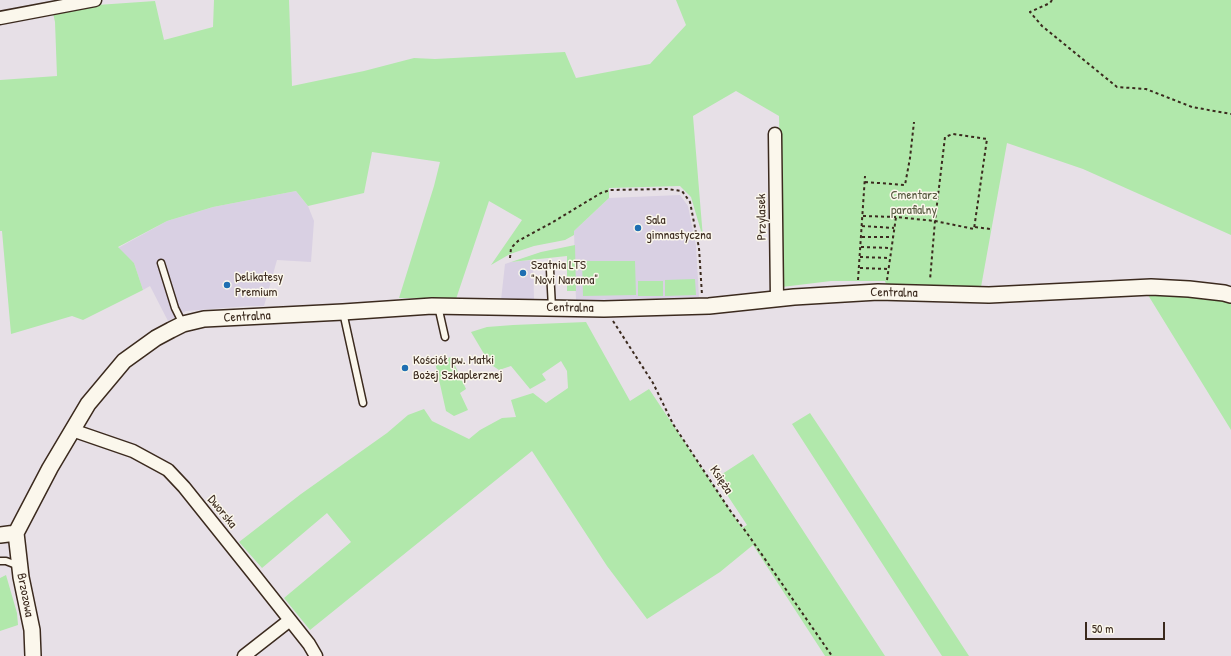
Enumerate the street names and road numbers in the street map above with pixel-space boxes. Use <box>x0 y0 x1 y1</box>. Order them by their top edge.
street label: Przylasek <box>754 194 770 240</box>
street label: Centralna <box>870 285 918 301</box>
street label: Centralna <box>546 300 594 316</box>
street label: Centralna <box>223 308 271 326</box>
street label: Księża <box>706 463 736 497</box>
street label: Dworska <box>204 492 240 532</box>
street label: Brzozowa <box>13 572 37 618</box>

